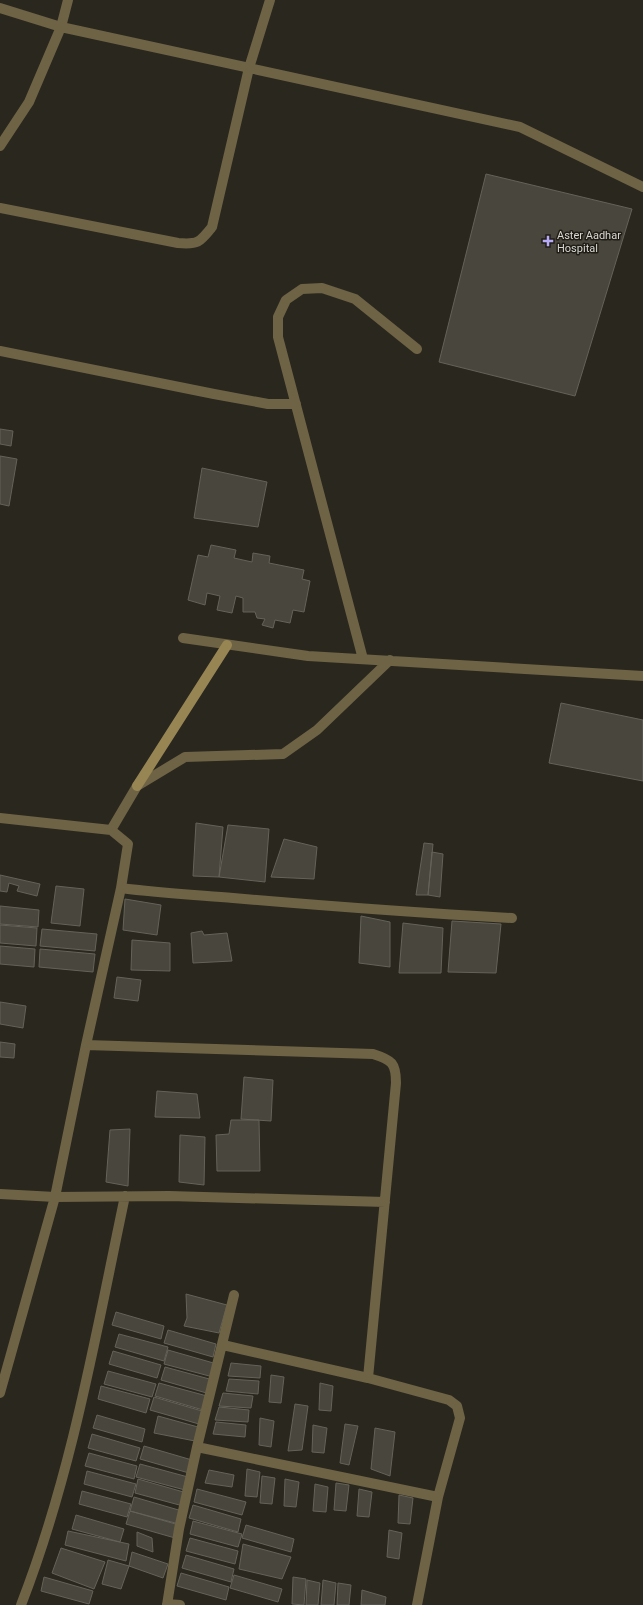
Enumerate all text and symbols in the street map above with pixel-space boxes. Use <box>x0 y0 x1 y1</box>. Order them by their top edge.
place label: Aster Aadhar Hospital <box>557 229 621 255</box>
marker: Aster Aadhar Hospital <box>542 235 554 247</box>

